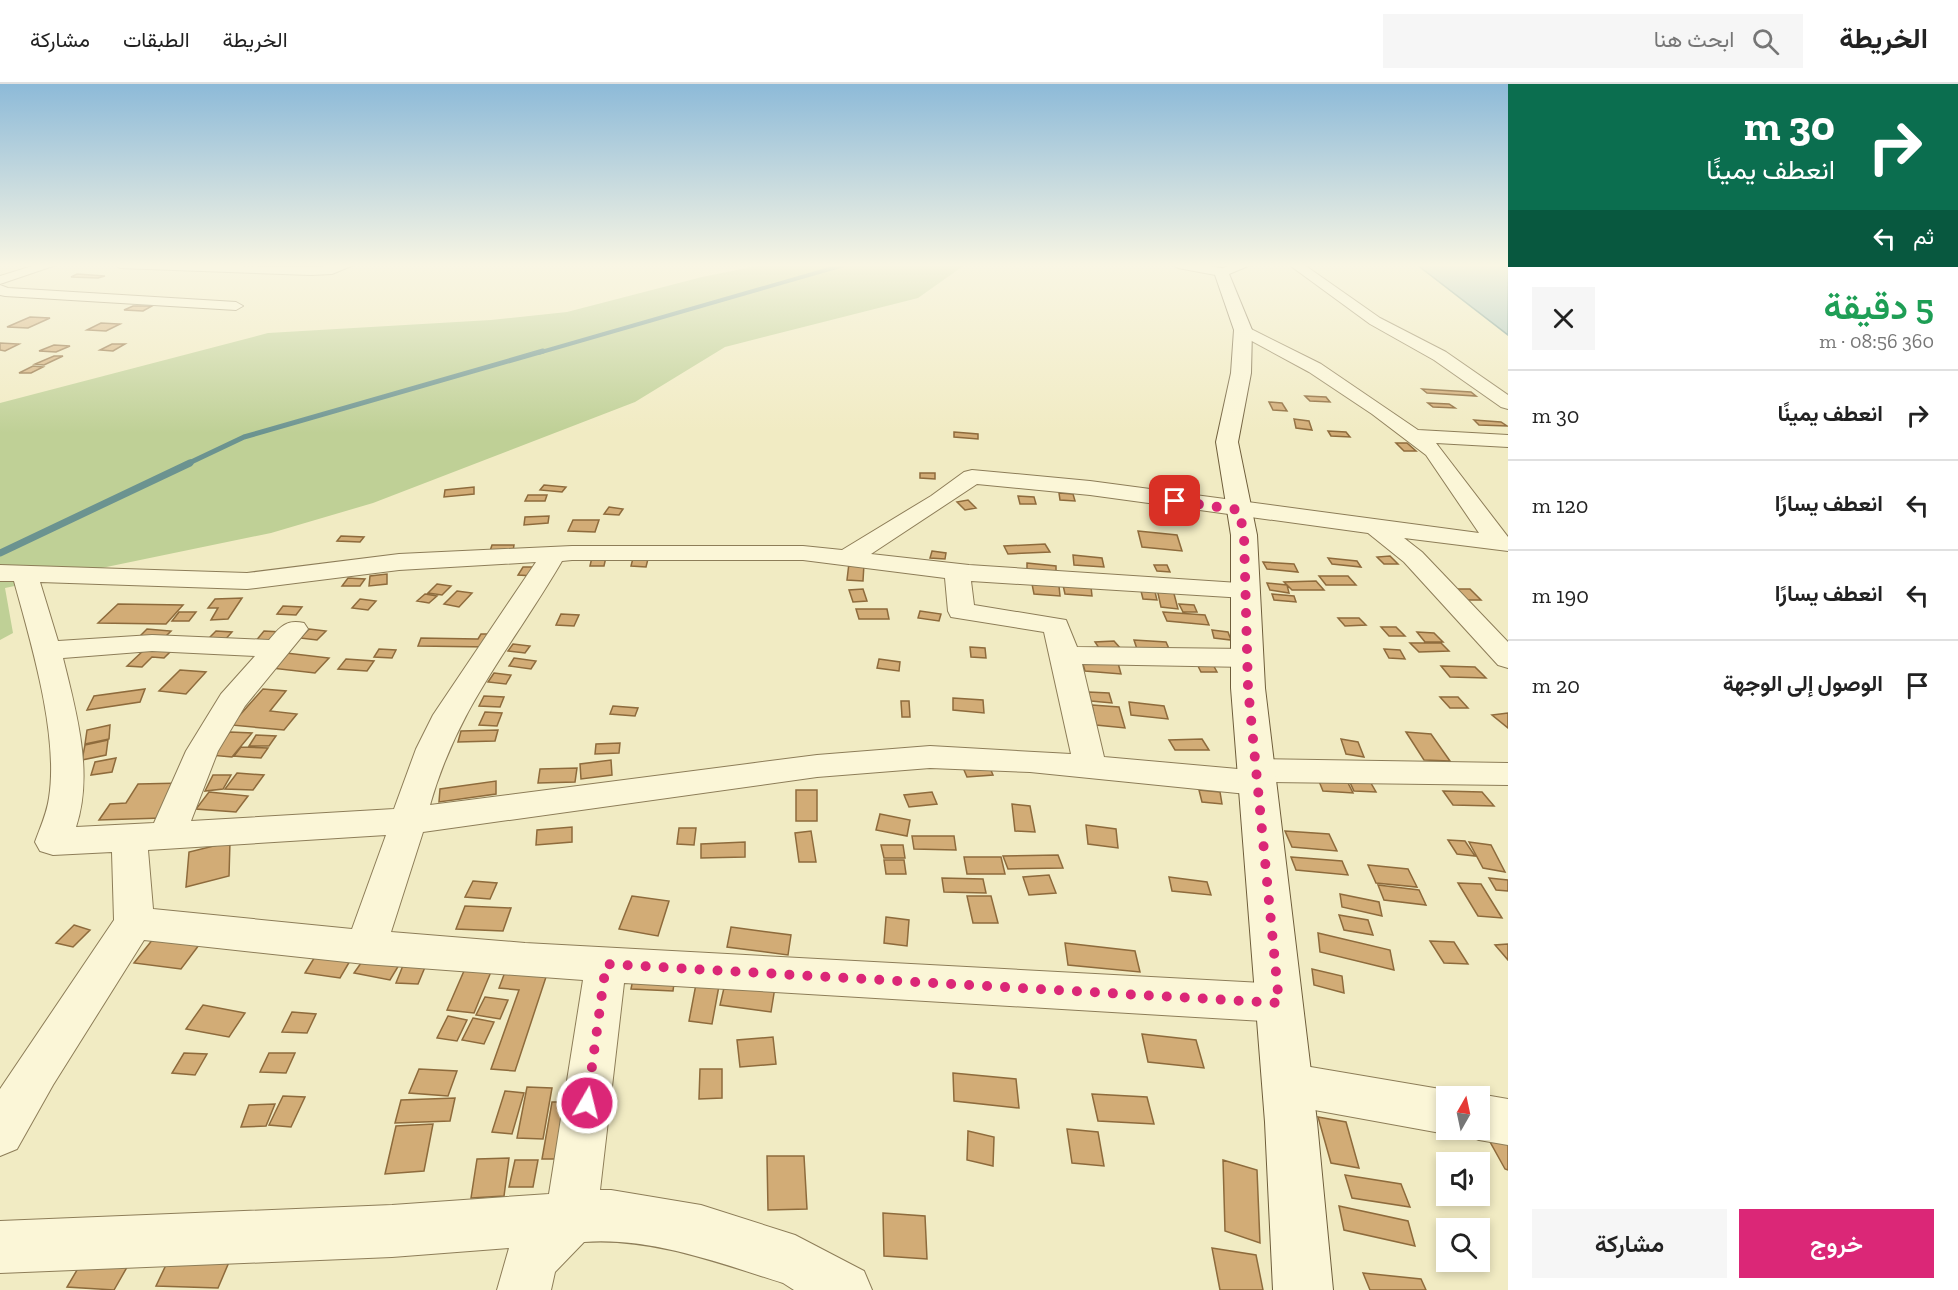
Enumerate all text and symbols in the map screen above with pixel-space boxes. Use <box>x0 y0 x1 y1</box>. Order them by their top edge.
search box <box>1383 14 1803 68</box>
text: الخريطة <box>1839 22 1928 55</box>
icon: search <box>1749 25 1782 58</box>
text: ابحث هنا <box>1654 26 1734 53</box>
text: مشاركة <box>30 27 90 52</box>
text: الطبقات <box>123 27 190 52</box>
text: الخريطة <box>223 27 288 52</box>
text: 30 m <box>1744 100 1835 151</box>
icon: right <box>1856 108 1934 186</box>
text: انعطف يمينًا <box>1706 154 1835 186</box>
icon: left <box>1868 222 1901 255</box>
text: ثم <box>1913 223 1934 250</box>
text: 5 دقيقة <box>1824 285 1934 328</box>
button: close <box>1532 287 1595 350</box>
text: 360 m · 08:56 <box>1819 329 1934 353</box>
icon: right <box>1901 399 1934 432</box>
text: انعطف يمينًا <box>1777 400 1883 427</box>
text: 30 m <box>1532 402 1579 429</box>
pin <box>1149 475 1200 526</box>
icon: arrive <box>1158 484 1191 517</box>
icon: left <box>1901 489 1934 522</box>
text: انعطف يسارًا <box>1775 490 1883 517</box>
text: 120 m <box>1532 492 1588 519</box>
icon: left <box>1901 579 1934 612</box>
text: انعطف يسارًا <box>1775 580 1883 607</box>
text: 190 m <box>1532 582 1589 609</box>
icon: arrive <box>1901 669 1934 702</box>
text: الوصول إلى الوجهة <box>1723 670 1883 697</box>
text: 20 m <box>1532 672 1580 699</box>
position arrow <box>555 1071 619 1135</box>
north arrow <box>1436 1086 1490 1140</box>
map controls <box>1436 1086 1490 1272</box>
button: sound <box>1436 1152 1490 1206</box>
button: مشاركة <box>1532 1209 1727 1278</box>
button: خروج <box>1739 1209 1934 1278</box>
button: search <box>1436 1218 1490 1272</box>

